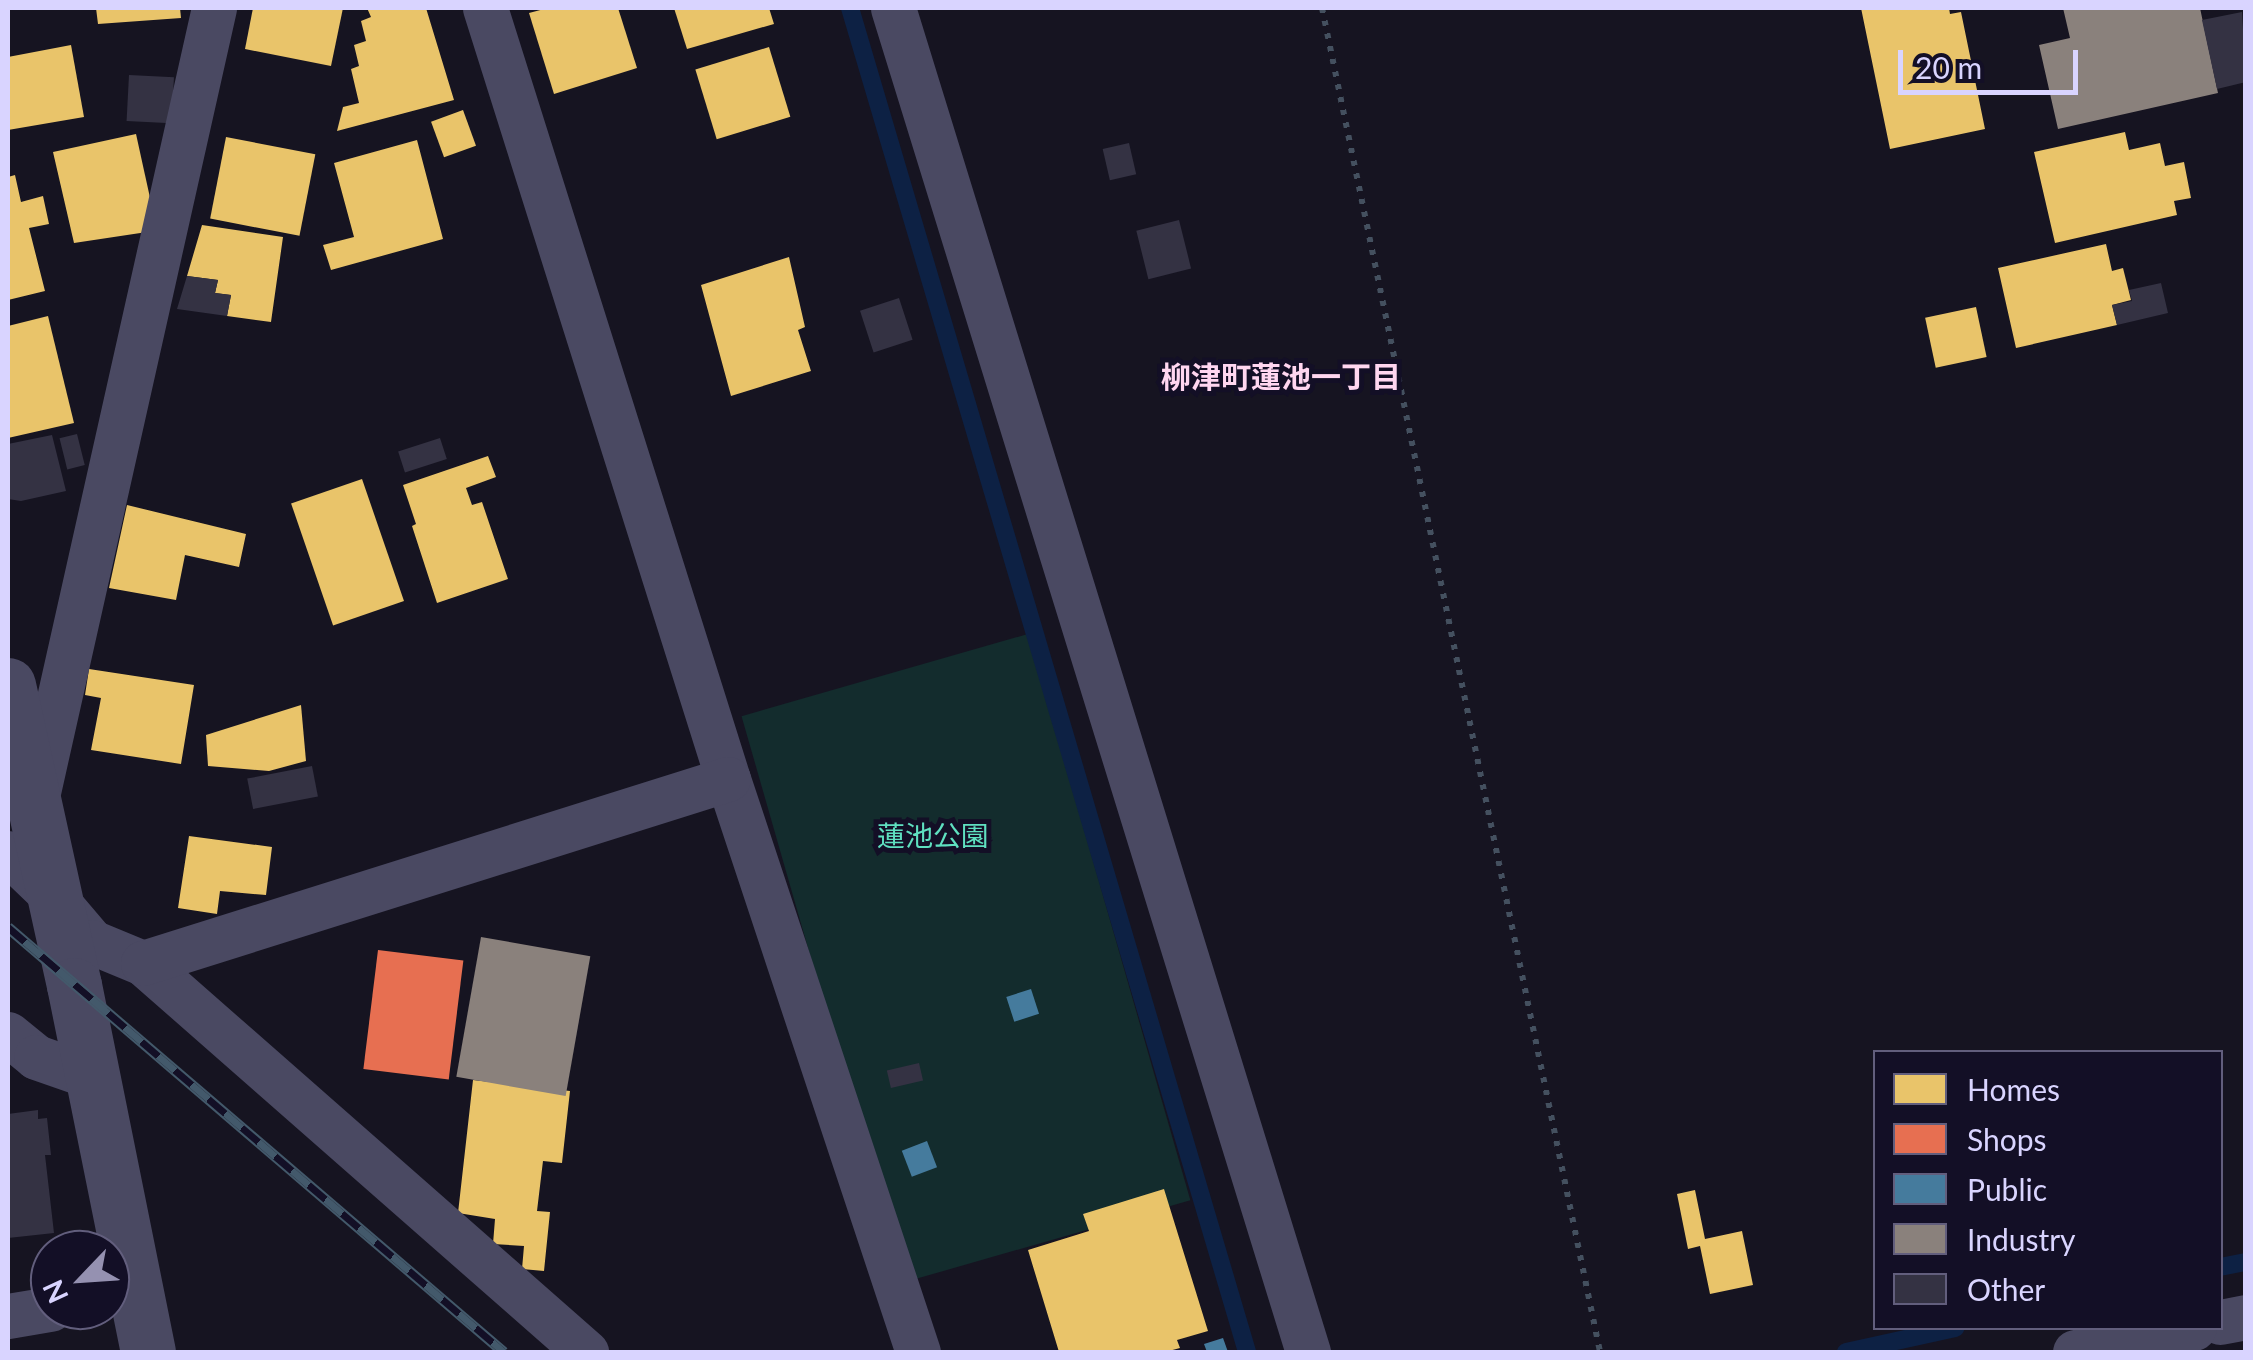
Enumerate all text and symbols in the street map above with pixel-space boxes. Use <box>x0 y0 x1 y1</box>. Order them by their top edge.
scale bar <box>1903 30 2083 92</box>
text: 20 m <box>1915 49 1982 85</box>
district label: 柳津町蓮池一丁目 <box>1161 358 1401 394</box>
park label: 蓮池公園 <box>877 818 989 852</box>
legend <box>1873 1050 2223 1330</box>
text: Homes <box>1967 1071 2060 1107</box>
text: Shops <box>1967 1121 2047 1157</box>
text: Public <box>1967 1171 2047 1207</box>
text: Industry <box>1967 1221 2076 1257</box>
north arrow <box>30 1230 130 1330</box>
text: Other <box>1967 1271 2045 1307</box>
text: N <box>35 1275 75 1309</box>

